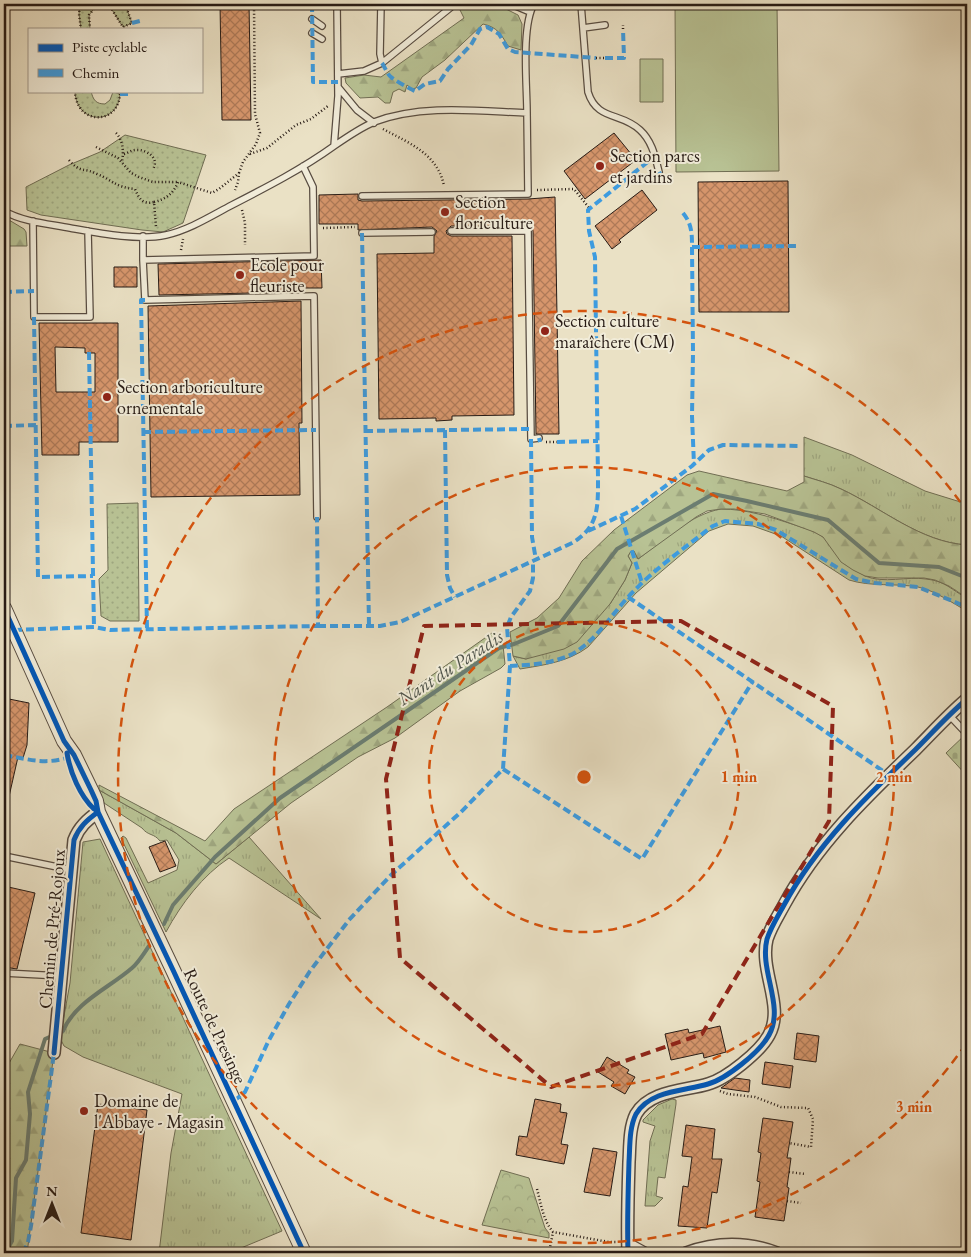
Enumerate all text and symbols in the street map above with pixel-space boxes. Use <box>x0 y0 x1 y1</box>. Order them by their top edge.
legend <box>28 28 202 92</box>
text: Piste cyclable <box>72 37 147 56</box>
text: Chemin <box>72 63 120 82</box>
place label: Section parcs et jardins <box>610 144 700 188</box>
marker: Section parcs et jardins <box>594 160 606 172</box>
place label: Section floriculture <box>455 190 533 234</box>
marker: Section floriculture <box>439 206 451 218</box>
place label: Ecole pour fleuriste <box>250 253 324 297</box>
marker: Ecole pour fleuriste <box>234 269 246 281</box>
place label: Section culture maraîchere (CM) <box>555 309 674 353</box>
marker: Section culture maraîchere (CM) <box>539 325 551 337</box>
place label: Section arboriculture ornementale <box>117 375 263 419</box>
marker: Section arboriculture ornementale <box>101 391 113 403</box>
water label: Nant du Paradis <box>392 623 509 712</box>
text: 1 min <box>721 767 758 786</box>
text: 2 min <box>876 767 913 786</box>
centre of rings <box>575 768 593 786</box>
street label: Chemin de Pré-Rojoux <box>33 848 70 1010</box>
street label: Route de Presinge <box>179 964 252 1087</box>
place label: Domaine de l'Abbaye - Magasin <box>94 1089 224 1133</box>
text: 3 min <box>896 1097 933 1116</box>
marker: Domaine de l'Abbaye - Magasin <box>78 1105 90 1117</box>
north arrow <box>28 1180 78 1230</box>
text: N <box>46 1182 58 1200</box>

